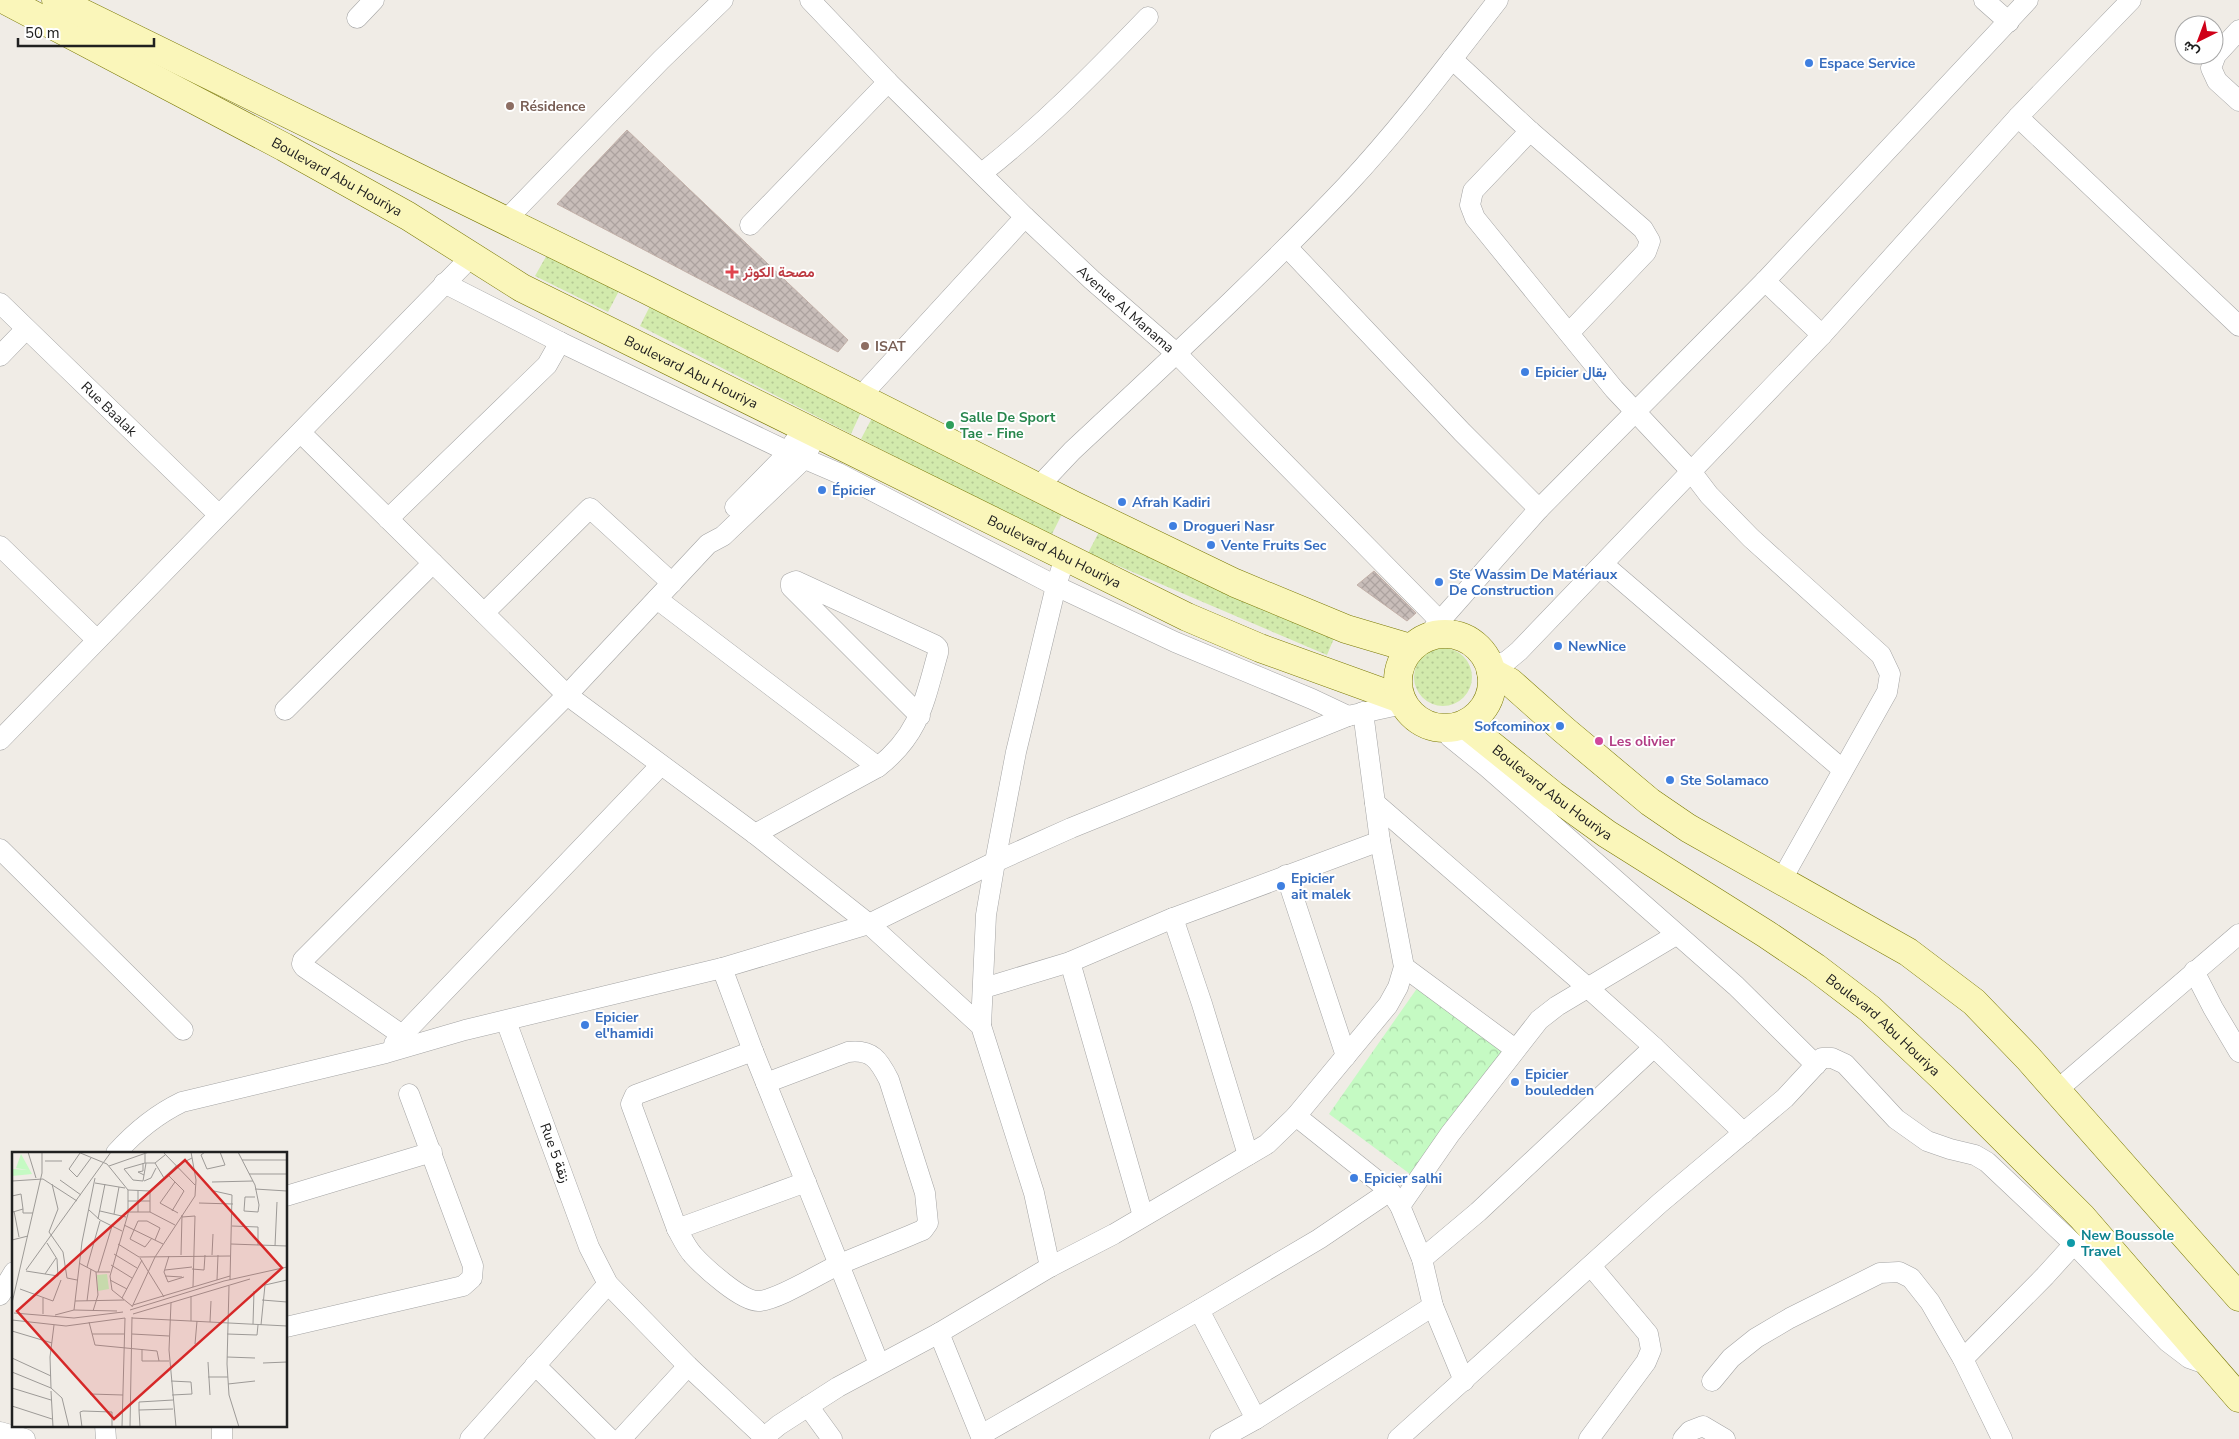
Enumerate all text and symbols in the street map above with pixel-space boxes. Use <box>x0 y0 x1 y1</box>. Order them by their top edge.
scale bar <box>18 15 154 47</box>
north arrow <box>2174 15 2224 65</box>
text: 50 m <box>25 23 60 43</box>
text: ش <box>2178 36 2203 62</box>
place label: Espace Service <box>1819 54 1916 73</box>
marker: Espace Service <box>1803 57 1815 69</box>
place label: Résidence <box>520 97 586 116</box>
marker: Résidence <box>504 100 516 112</box>
street label: Boulevard Abu Houriya <box>268 133 406 220</box>
street label: Avenue Al Manama <box>1073 261 1178 357</box>
place label: مصحة الكوثر <box>742 263 815 282</box>
marker: مصحة الكوثر <box>725 265 739 279</box>
street label: Boulevard Abu Houriya <box>621 331 761 413</box>
place label: ISAT <box>875 337 906 356</box>
marker: ISAT <box>859 340 871 352</box>
place label: Epicier بقال <box>1535 363 1607 382</box>
marker: Epicier بقال <box>1519 366 1531 378</box>
street label: Rue Baalak <box>77 377 142 441</box>
place label: Salle De Sport Tae - Fine <box>960 408 1056 443</box>
marker: Salle De Sport Tae - Fine <box>944 419 956 431</box>
place label: Épicier <box>832 481 876 500</box>
marker: Épicier <box>816 484 828 496</box>
place label: Afrah Kadiri <box>1132 493 1210 512</box>
marker: Afrah Kadiri <box>1116 496 1128 508</box>
street label: Boulevard Abu Houriya <box>984 510 1124 592</box>
place label: Drogueri Nasr <box>1183 517 1275 536</box>
marker: Drogueri Nasr <box>1167 520 1179 532</box>
place label: Vente Fruits Sec <box>1220 536 1327 555</box>
marker: Vente Fruits Sec <box>1205 539 1217 551</box>
place label: Ste Wassim De Matériaux De Construction <box>1449 565 1618 600</box>
marker: Ste Wassim De Matériaux De Construction <box>1433 576 1445 588</box>
place label: NewNice <box>1568 637 1626 656</box>
marker: NewNice <box>1552 640 1564 652</box>
place label: Sofcominox <box>1474 717 1550 736</box>
marker: Sofcominox <box>1554 720 1566 732</box>
place label: Les olivier <box>1609 732 1676 751</box>
marker: Les olivier <box>1593 735 1605 747</box>
street label: Boulevard Abu Houriya <box>1488 740 1616 845</box>
place label: Ste Solamaco <box>1680 771 1769 790</box>
marker: Ste Solamaco <box>1664 774 1676 786</box>
place label: Epicier ait malek <box>1291 869 1351 904</box>
marker: Epicier ait malek <box>1275 880 1287 892</box>
street label: Boulevard Abu Houriya <box>1822 969 1945 1080</box>
place label: Epicier el'hamidi <box>595 1008 653 1043</box>
marker: Epicier el'hamidi <box>579 1019 591 1031</box>
place label: Epicier bouledden <box>1525 1065 1594 1100</box>
marker: Epicier bouledden <box>1509 1076 1521 1088</box>
street label: Rue 5 زنقة <box>535 1120 575 1186</box>
inset map <box>12 1152 288 1426</box>
place label: Epicier salhi <box>1364 1169 1442 1188</box>
marker: Epicier salhi <box>1348 1172 1360 1184</box>
place label: New Boussole Travel <box>2081 1226 2175 1261</box>
marker: New Boussole Travel <box>2065 1237 2077 1249</box>

